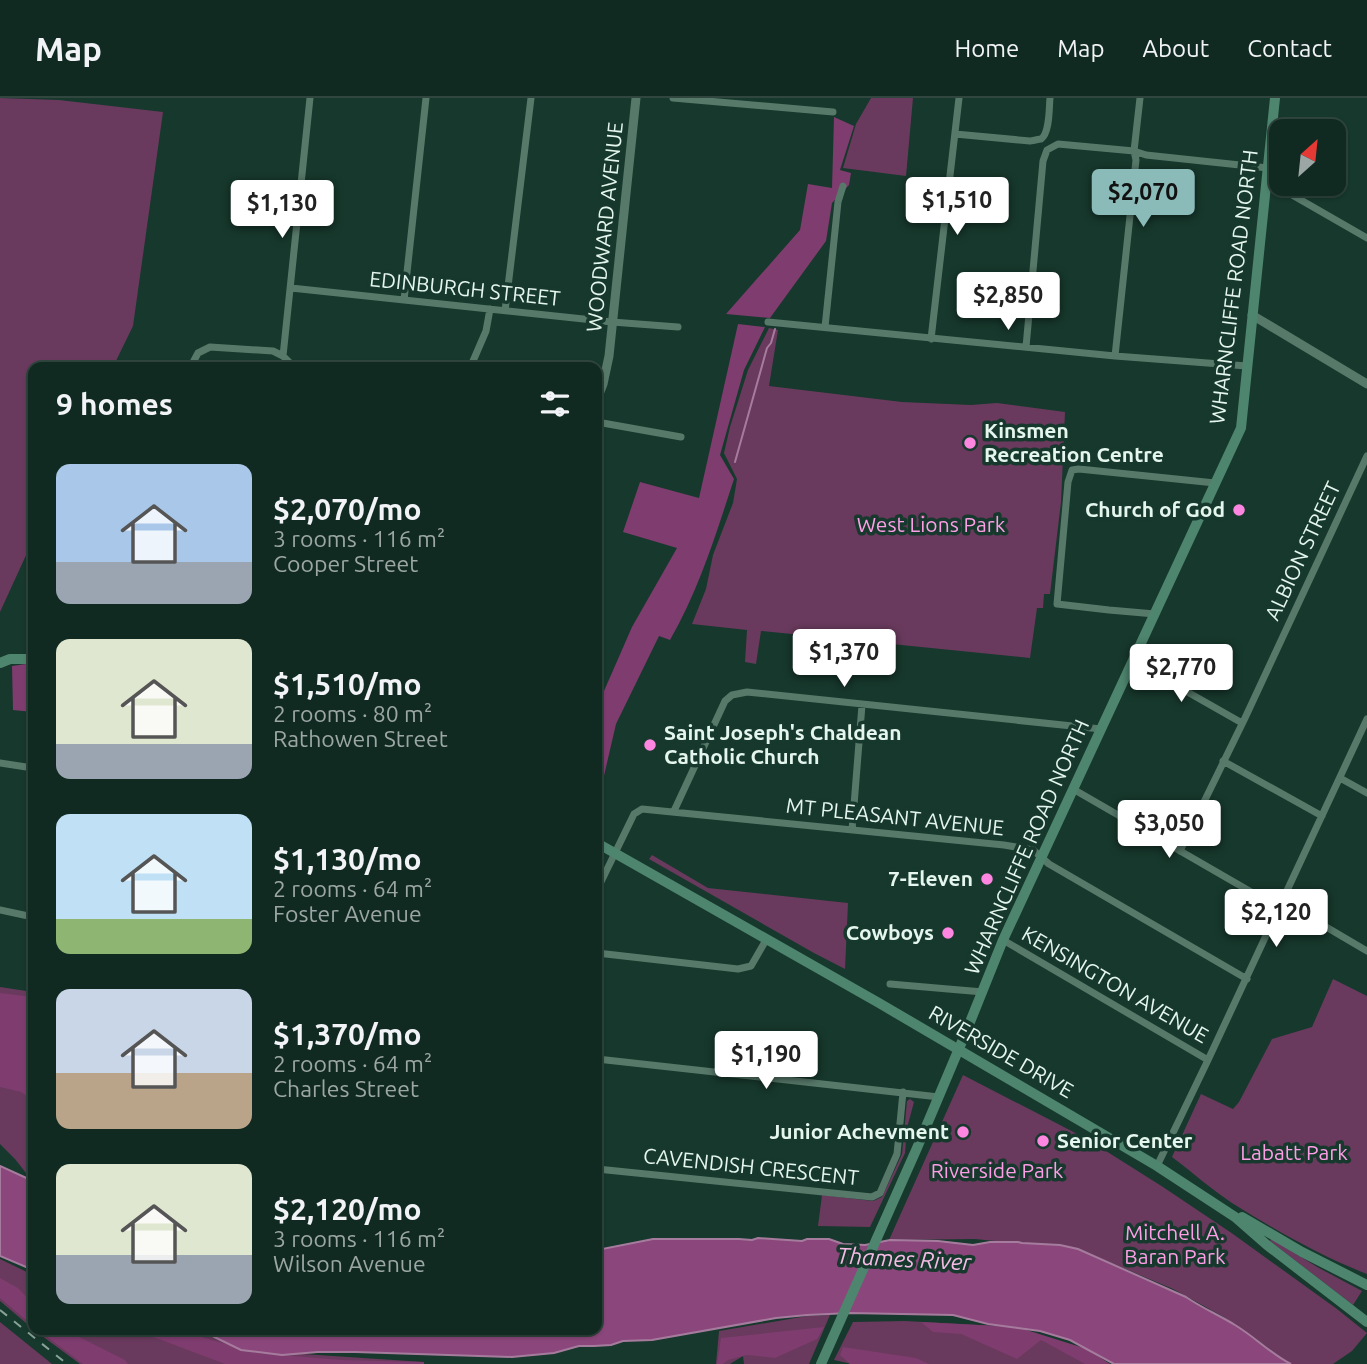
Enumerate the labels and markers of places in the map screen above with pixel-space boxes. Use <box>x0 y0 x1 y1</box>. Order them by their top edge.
pin: $2,070 <box>1086 170 1200 229</box>
pin: $1,510 <box>900 178 1014 237</box>
pin: $1,130 <box>225 180 339 240</box>
pin: $2,850 <box>951 272 1065 332</box>
place label: Kinsmen Recreation Centre <box>984 418 1164 466</box>
marker: Kinsmen Recreation Centre <box>962 435 978 451</box>
place label: Church of God <box>1085 497 1225 521</box>
marker: Church of God <box>1231 502 1247 518</box>
pin: $1,370 <box>787 630 901 689</box>
pin: $2,770 <box>1124 644 1238 704</box>
place label: Saint Joseph's Chaldean Catholic Church <box>664 720 902 768</box>
marker: Saint Joseph's Chaldean Catholic Church <box>642 737 658 753</box>
pin: $3,050 <box>1112 800 1226 860</box>
place label: 7-Eleven <box>888 866 973 890</box>
marker: 7-Eleven <box>979 871 995 887</box>
pin: $2,120 <box>1219 890 1333 949</box>
place label: Cowboys <box>846 920 934 944</box>
marker: Cowboys <box>940 925 956 941</box>
pin: $1,190 <box>709 1032 823 1091</box>
place label: Junior Achevment <box>769 1119 949 1143</box>
marker: Junior Achevment <box>955 1124 971 1140</box>
place label: Senior Center <box>1057 1128 1193 1152</box>
marker: Senior Center <box>1035 1133 1051 1149</box>

